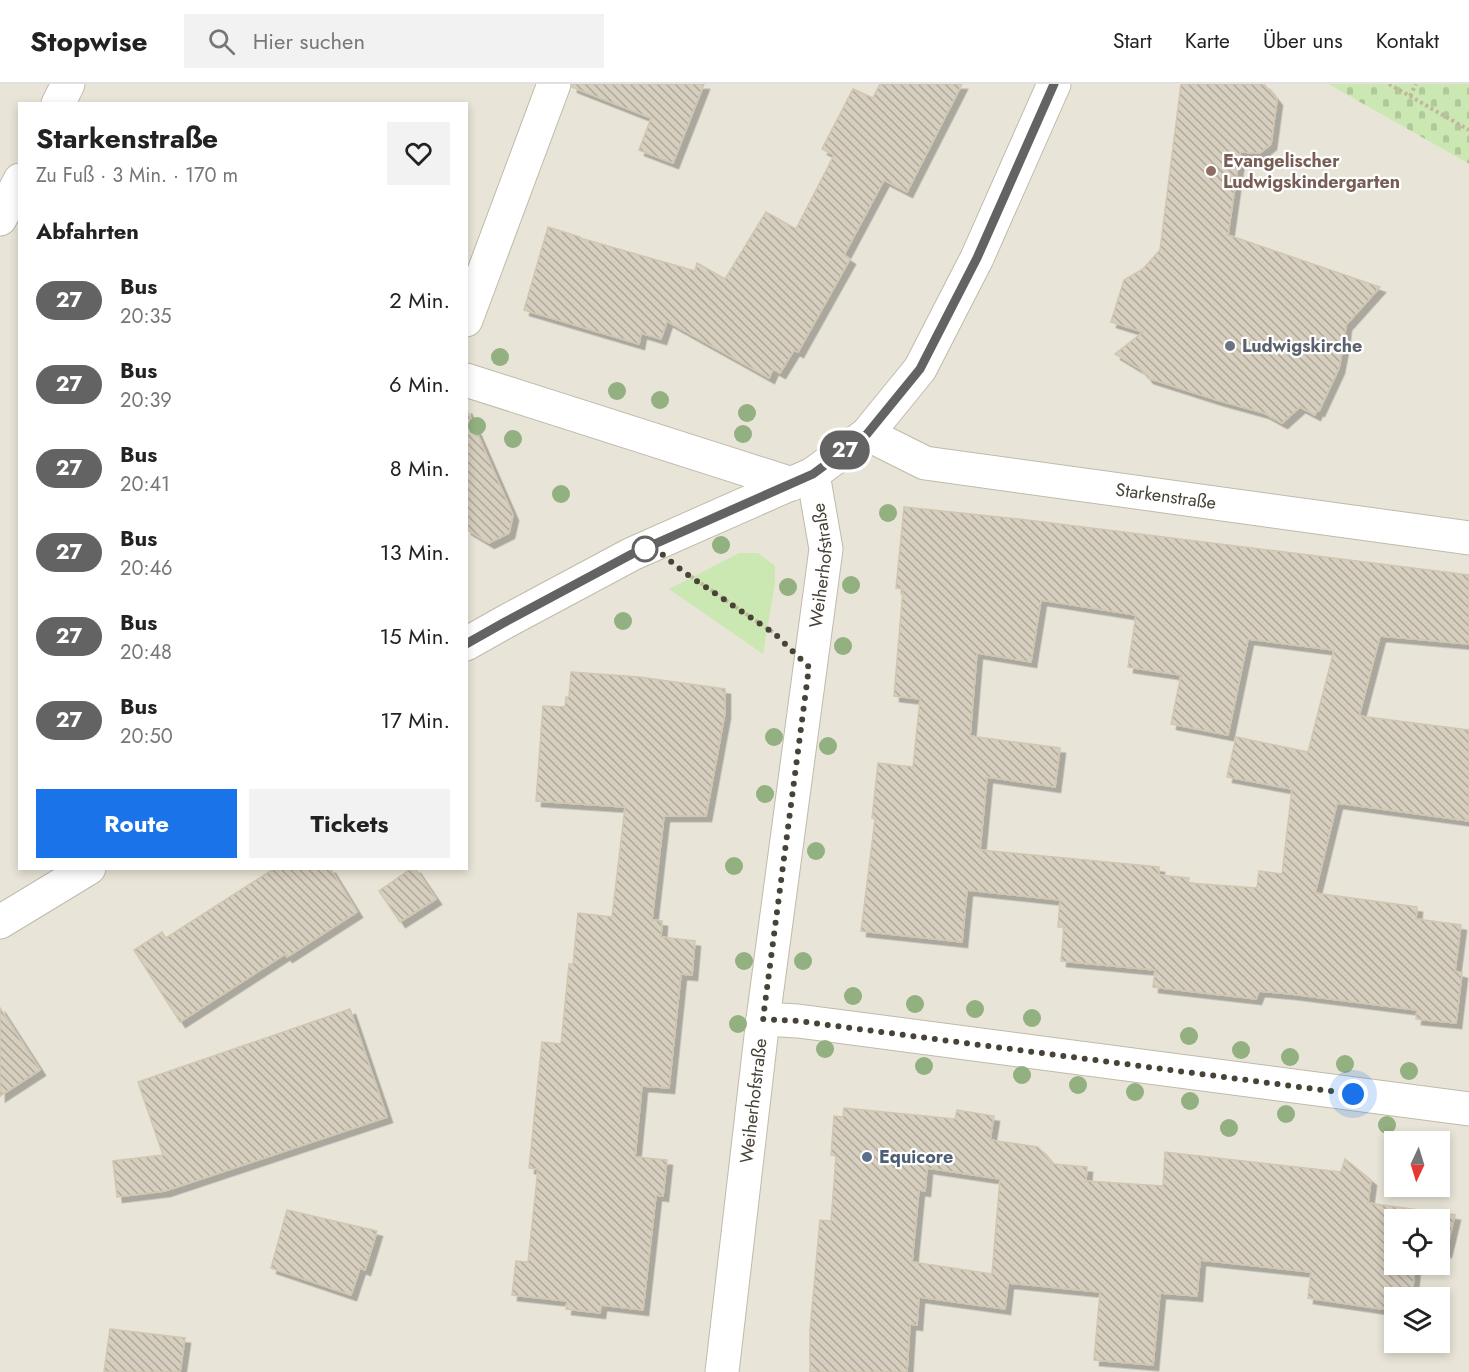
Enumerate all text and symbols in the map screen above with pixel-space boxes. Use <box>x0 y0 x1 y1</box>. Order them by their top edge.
search box <box>184 14 604 68</box>
text: Stopwise <box>30 21 148 62</box>
icon: search <box>205 25 238 58</box>
text: Hier suchen <box>253 25 365 57</box>
text: Start <box>1113 26 1152 56</box>
text: Karte <box>1185 26 1230 56</box>
text: Über uns <box>1263 26 1343 56</box>
text: Kontakt <box>1376 26 1439 56</box>
text: Starkenstraße <box>36 118 218 159</box>
button: heart <box>387 122 450 185</box>
place label: Evangelischer Ludwigskindergarten <box>1223 148 1400 195</box>
text: Zu Fuß · 3 Min. · 170 m <box>36 161 238 190</box>
marker: Evangelischer Ludwigskindergarten <box>1204 164 1218 178</box>
text: Abfahrten <box>36 215 139 247</box>
text: Bus <box>120 270 157 302</box>
text: 2 Min. <box>389 284 450 316</box>
text: 27 <box>56 285 82 315</box>
text: 20:35 <box>120 302 172 331</box>
place label: Ludwigskirche <box>1242 333 1362 359</box>
marker: Ludwigskirche <box>1223 339 1237 353</box>
text: Bus <box>120 354 157 386</box>
text: 6 Min. <box>389 368 450 400</box>
text: 27 <box>56 369 82 399</box>
text: 20:39 <box>120 386 172 415</box>
line badge: 27 <box>818 430 872 470</box>
text: 27 <box>832 435 858 465</box>
text: Bus <box>120 438 157 470</box>
text: 8 Min. <box>390 452 450 484</box>
text: 27 <box>56 453 82 483</box>
text: 20:41 <box>120 470 170 499</box>
street label: Starkenstraße <box>1114 476 1218 516</box>
street label: Weiherhofstraße <box>803 501 839 629</box>
text: Bus <box>120 522 157 554</box>
text: 13 Min. <box>380 536 450 568</box>
unlabelled marker <box>632 536 658 562</box>
text: 27 <box>56 537 82 567</box>
text: 20:46 <box>120 554 173 583</box>
text: Bus <box>120 606 157 638</box>
text: 15 Min. <box>379 620 450 652</box>
text: 27 <box>56 621 82 651</box>
text: 20:48 <box>120 638 172 667</box>
text: Bus <box>120 690 157 722</box>
text: 17 Min. <box>380 704 450 736</box>
text: 27 <box>56 705 82 735</box>
text: 20:50 <box>120 722 173 751</box>
button: Route <box>36 789 237 858</box>
button: Tickets <box>249 789 450 858</box>
street label: Weiherhofstraße <box>733 1037 774 1165</box>
your location <box>1338 1079 1368 1109</box>
north arrow <box>1384 1131 1450 1197</box>
map controls <box>1384 1131 1450 1353</box>
place label: Equicore <box>879 1144 953 1170</box>
marker: Equicore <box>860 1150 874 1164</box>
button: locate <box>1384 1209 1450 1275</box>
button: layers <box>1384 1287 1450 1353</box>

